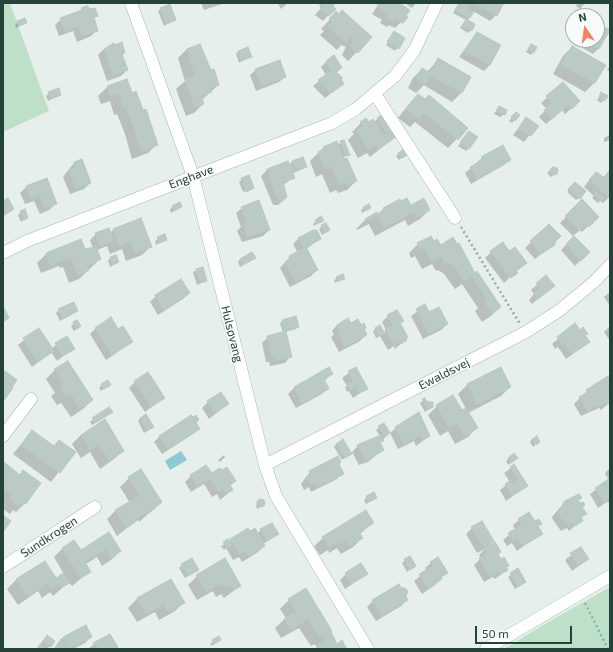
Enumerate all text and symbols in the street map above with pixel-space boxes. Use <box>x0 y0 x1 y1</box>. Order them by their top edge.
north arrow <box>565 8 605 48</box>
text: N <box>577 10 588 24</box>
street label: Enghave <box>167 162 215 192</box>
street label: Hulsøvang <box>218 304 246 364</box>
street label: Ewaldsvej <box>416 355 472 393</box>
street label: Sundkrogen <box>18 513 80 561</box>
scale bar <box>477 618 574 644</box>
text: 50 m <box>482 626 509 640</box>

